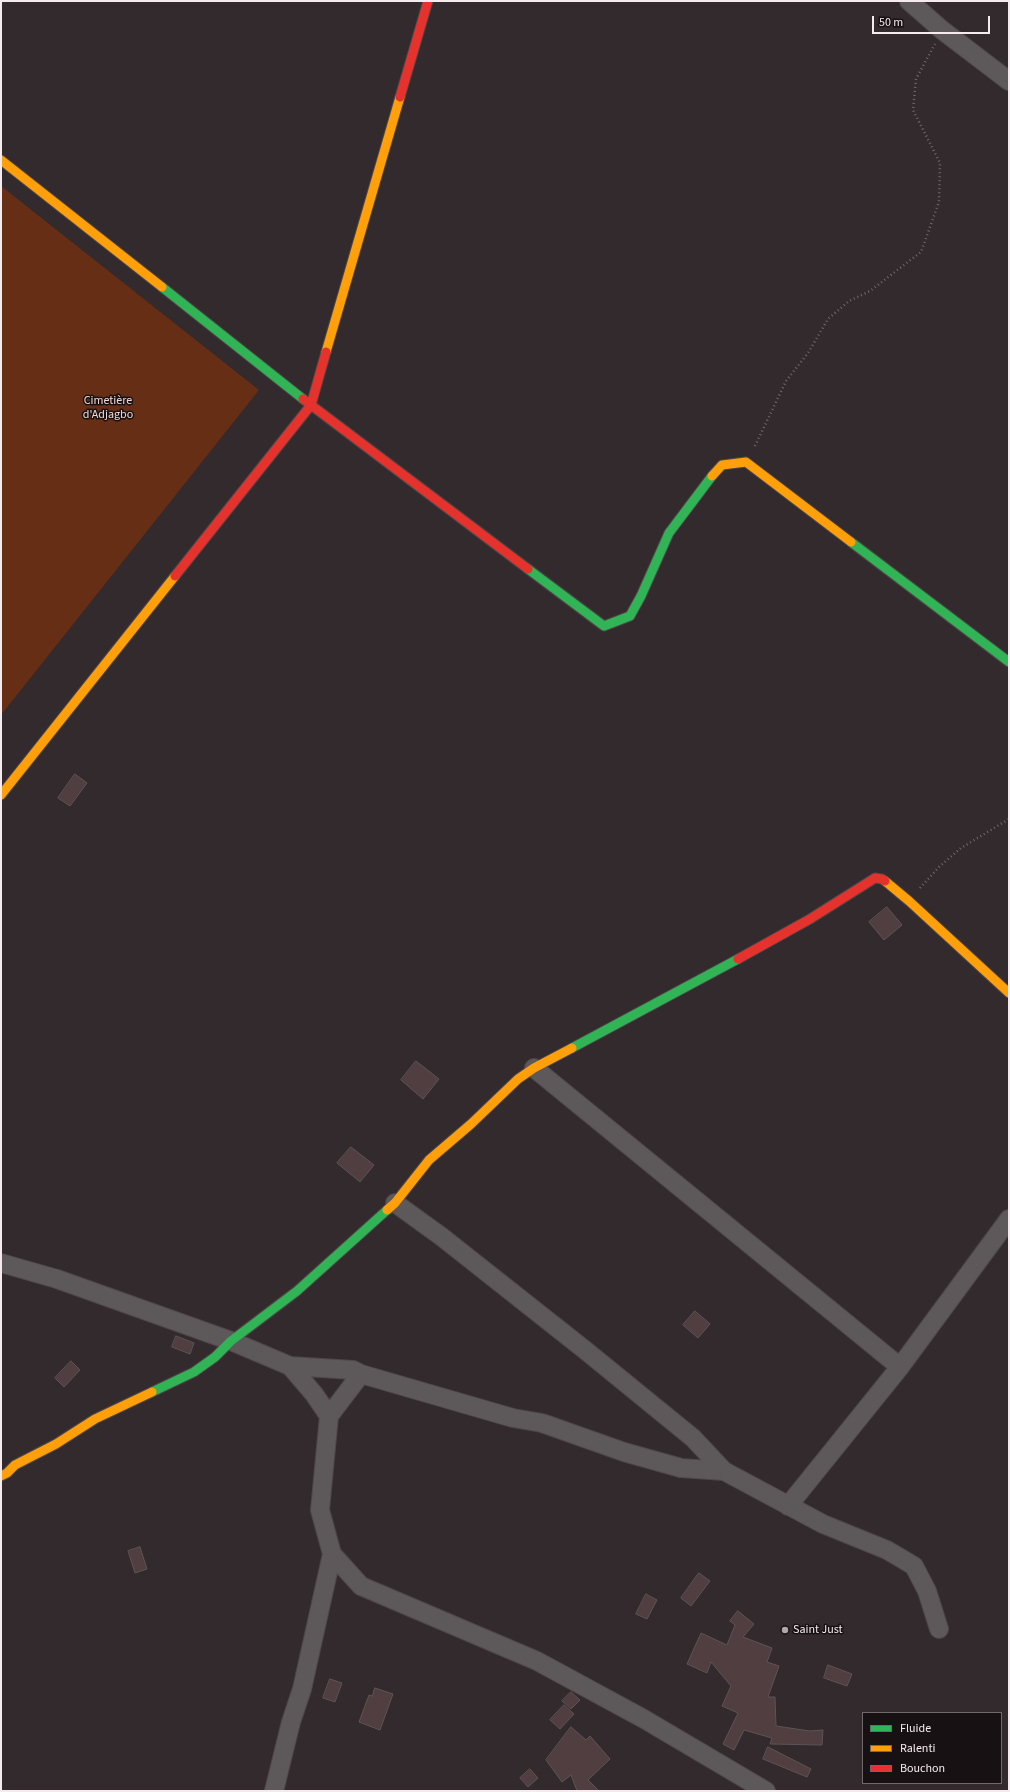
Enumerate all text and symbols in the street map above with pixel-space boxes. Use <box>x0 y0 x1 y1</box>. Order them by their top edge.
scale bar <box>874 8 992 34</box>
text: 50 m <box>879 14 903 31</box>
park label: Cimetière d'Adjagbo <box>83 394 133 422</box>
place label: Saint Just <box>793 1623 843 1637</box>
marker: Saint Just <box>780 1625 790 1635</box>
legend <box>862 1712 1002 1784</box>
text: Fluide <box>900 1720 931 1737</box>
text: Ralenti <box>900 1740 935 1757</box>
text: Bouchon <box>900 1760 945 1777</box>

